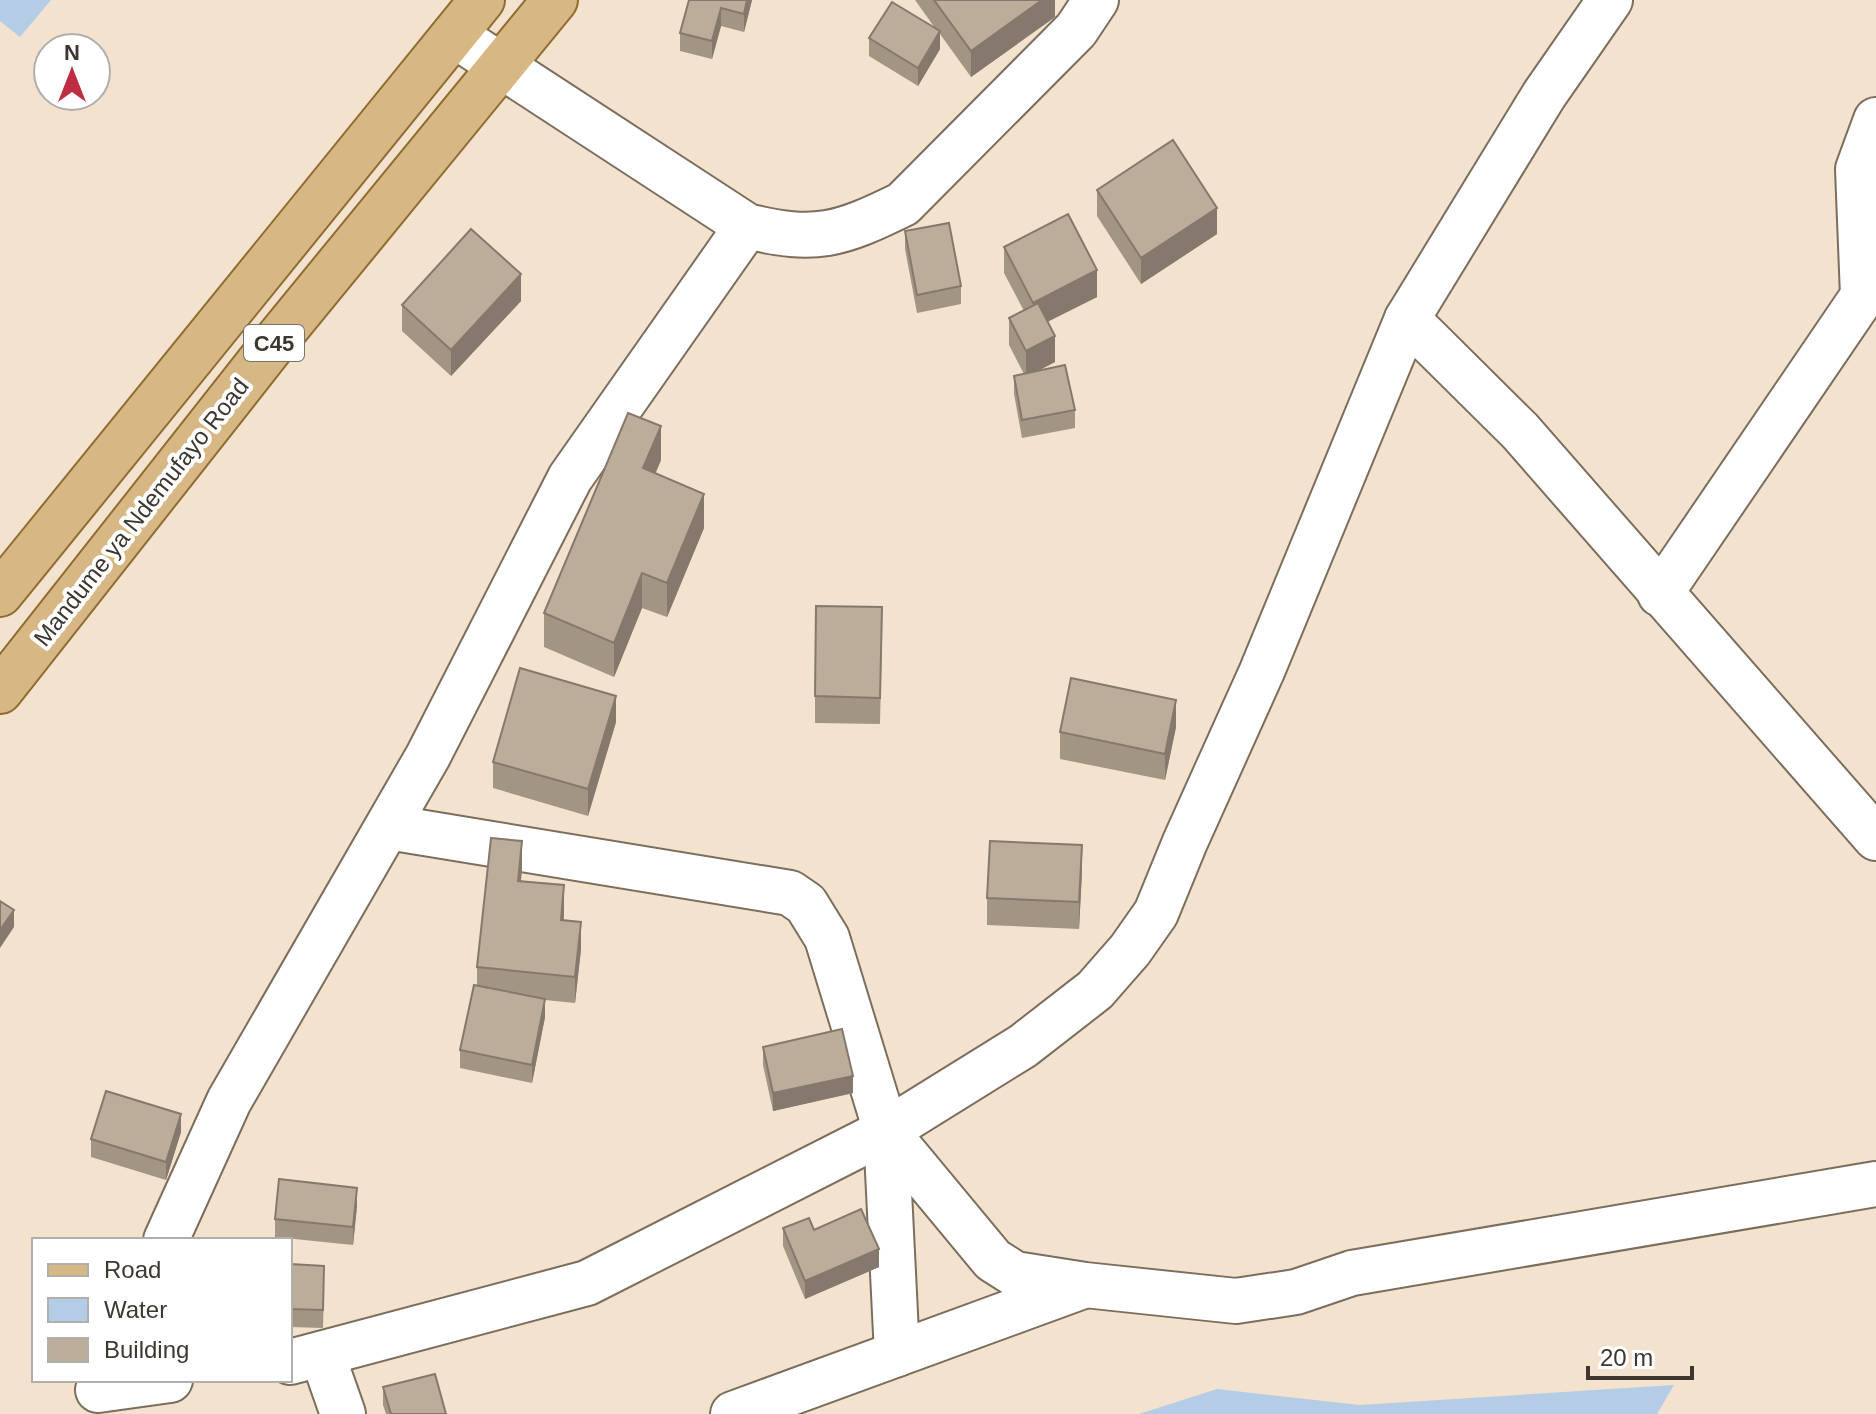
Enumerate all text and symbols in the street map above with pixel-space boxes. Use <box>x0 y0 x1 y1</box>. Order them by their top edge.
north arrow <box>32 32 112 112</box>
text: N <box>64 40 80 65</box>
road number: C45 <box>244 325 304 361</box>
street label: Mandume ya Ndemufayo Road <box>28 373 254 651</box>
legend <box>32 1238 292 1382</box>
text: Road <box>104 1256 161 1283</box>
text: Water <box>104 1296 167 1323</box>
scale bar <box>1588 1330 1692 1380</box>
text: Building <box>104 1336 189 1363</box>
text: 20 m <box>1600 1344 1653 1371</box>

